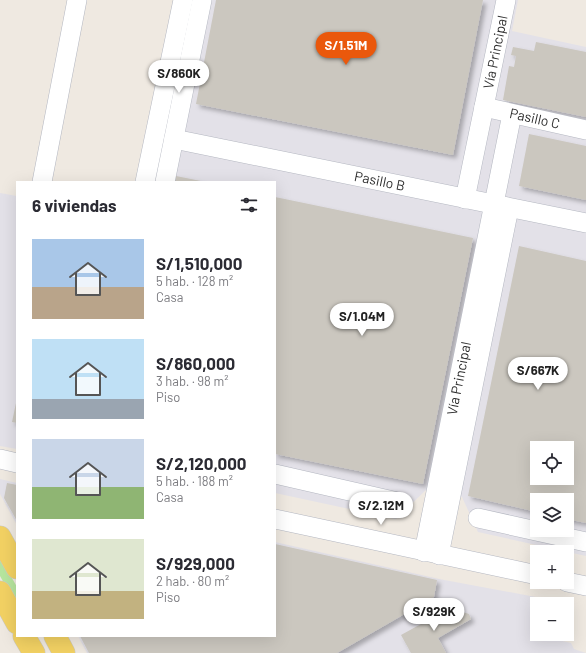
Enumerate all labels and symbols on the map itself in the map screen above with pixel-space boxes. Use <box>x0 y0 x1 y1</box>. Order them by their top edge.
street label: Vía Principal <box>479 14 511 90</box>
pin: S/1.51M <box>309 32 383 66</box>
pin: S/860K <box>146 60 212 94</box>
street label: Pasillo C <box>508 104 562 132</box>
street label: Pasillo B <box>353 167 407 194</box>
pin: S/1.04M <box>325 303 399 337</box>
street label: Vía Principal <box>443 340 474 417</box>
pin: S/667K <box>505 357 571 391</box>
pin: S/2.12M <box>344 492 418 526</box>
pin: S/929K <box>401 598 467 632</box>

